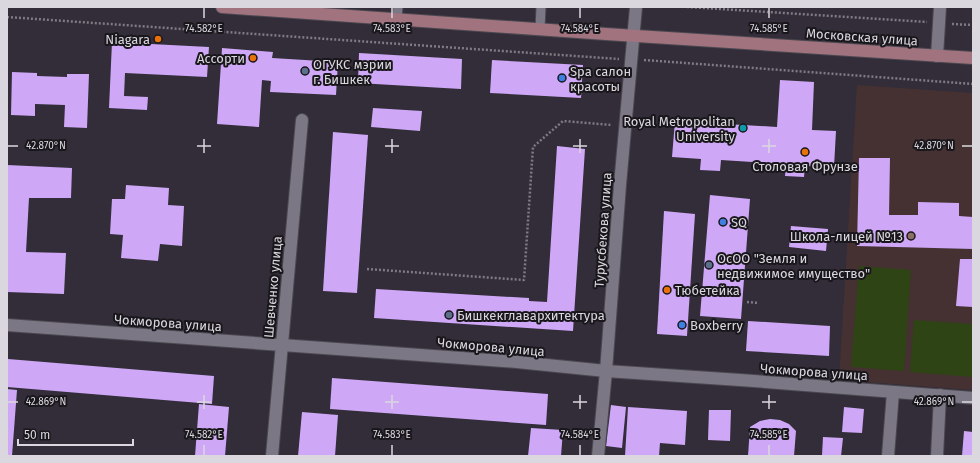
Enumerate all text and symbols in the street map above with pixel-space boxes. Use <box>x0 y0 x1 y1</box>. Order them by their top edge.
text: 74.582°E <box>185 23 223 35</box>
text: 74.583°E <box>373 23 411 35</box>
text: 74.584°E <box>561 23 599 35</box>
text: 74.585°E <box>750 23 788 35</box>
street label: Московская улица <box>806 26 918 48</box>
place label: Niagara <box>105 32 150 47</box>
marker: Niagara <box>153 34 163 44</box>
place label: Ассорти <box>197 51 245 66</box>
marker: Ассорти <box>248 53 258 63</box>
place label: ОГУКС мэрии г. Бишкек <box>313 57 392 87</box>
place label: Spa салон красоты <box>570 64 631 94</box>
marker: ОГУКС мэрии г. Бишкек <box>300 66 310 76</box>
marker: Spa салон красоты <box>557 73 567 83</box>
place label: Royal Metropolitan University <box>623 114 736 144</box>
marker: Royal Metropolitan University <box>738 123 748 133</box>
text: 42.870°N <box>26 140 66 152</box>
text: 42.870°N <box>914 140 954 152</box>
marker: Столовая Фрунзе <box>800 147 810 157</box>
place label: Столовая Фрунзе <box>752 159 858 174</box>
street label: Турусбекова улица <box>591 172 615 288</box>
place label: SQ <box>731 215 747 230</box>
marker: SQ <box>718 217 728 227</box>
place label: Школа-лицей №13 <box>790 229 903 244</box>
marker: Школа-лицей №13 <box>906 231 916 241</box>
street label: Шевченко улица <box>261 236 285 338</box>
place label: ОсОО "Земля и недвижимое имущество" <box>717 251 870 281</box>
marker: ОсОО "Земля и недвижимое имущество" <box>704 260 714 270</box>
place label: Тюбетейка <box>675 283 740 298</box>
marker: Тюбетейка <box>662 285 672 295</box>
place label: Бишкекглавархитектура <box>457 308 605 323</box>
marker: Бишкекглавархитектура <box>444 310 454 320</box>
street label: Чокморова улица <box>114 312 222 334</box>
place label: Boxberry <box>690 318 744 333</box>
marker: Boxberry <box>677 320 687 330</box>
street label: Чокморова улица <box>437 335 545 359</box>
street label: Чокморова улица <box>760 361 868 383</box>
text: 42.869°N <box>26 396 66 408</box>
text: 42.869°N <box>914 396 954 408</box>
scale bar <box>18 421 133 447</box>
text: 50 m <box>24 428 50 442</box>
text: 74.582°E <box>185 429 223 441</box>
text: 74.583°E <box>373 429 411 441</box>
text: 74.584°E <box>561 429 599 441</box>
text: 74.585°E <box>750 429 788 441</box>

